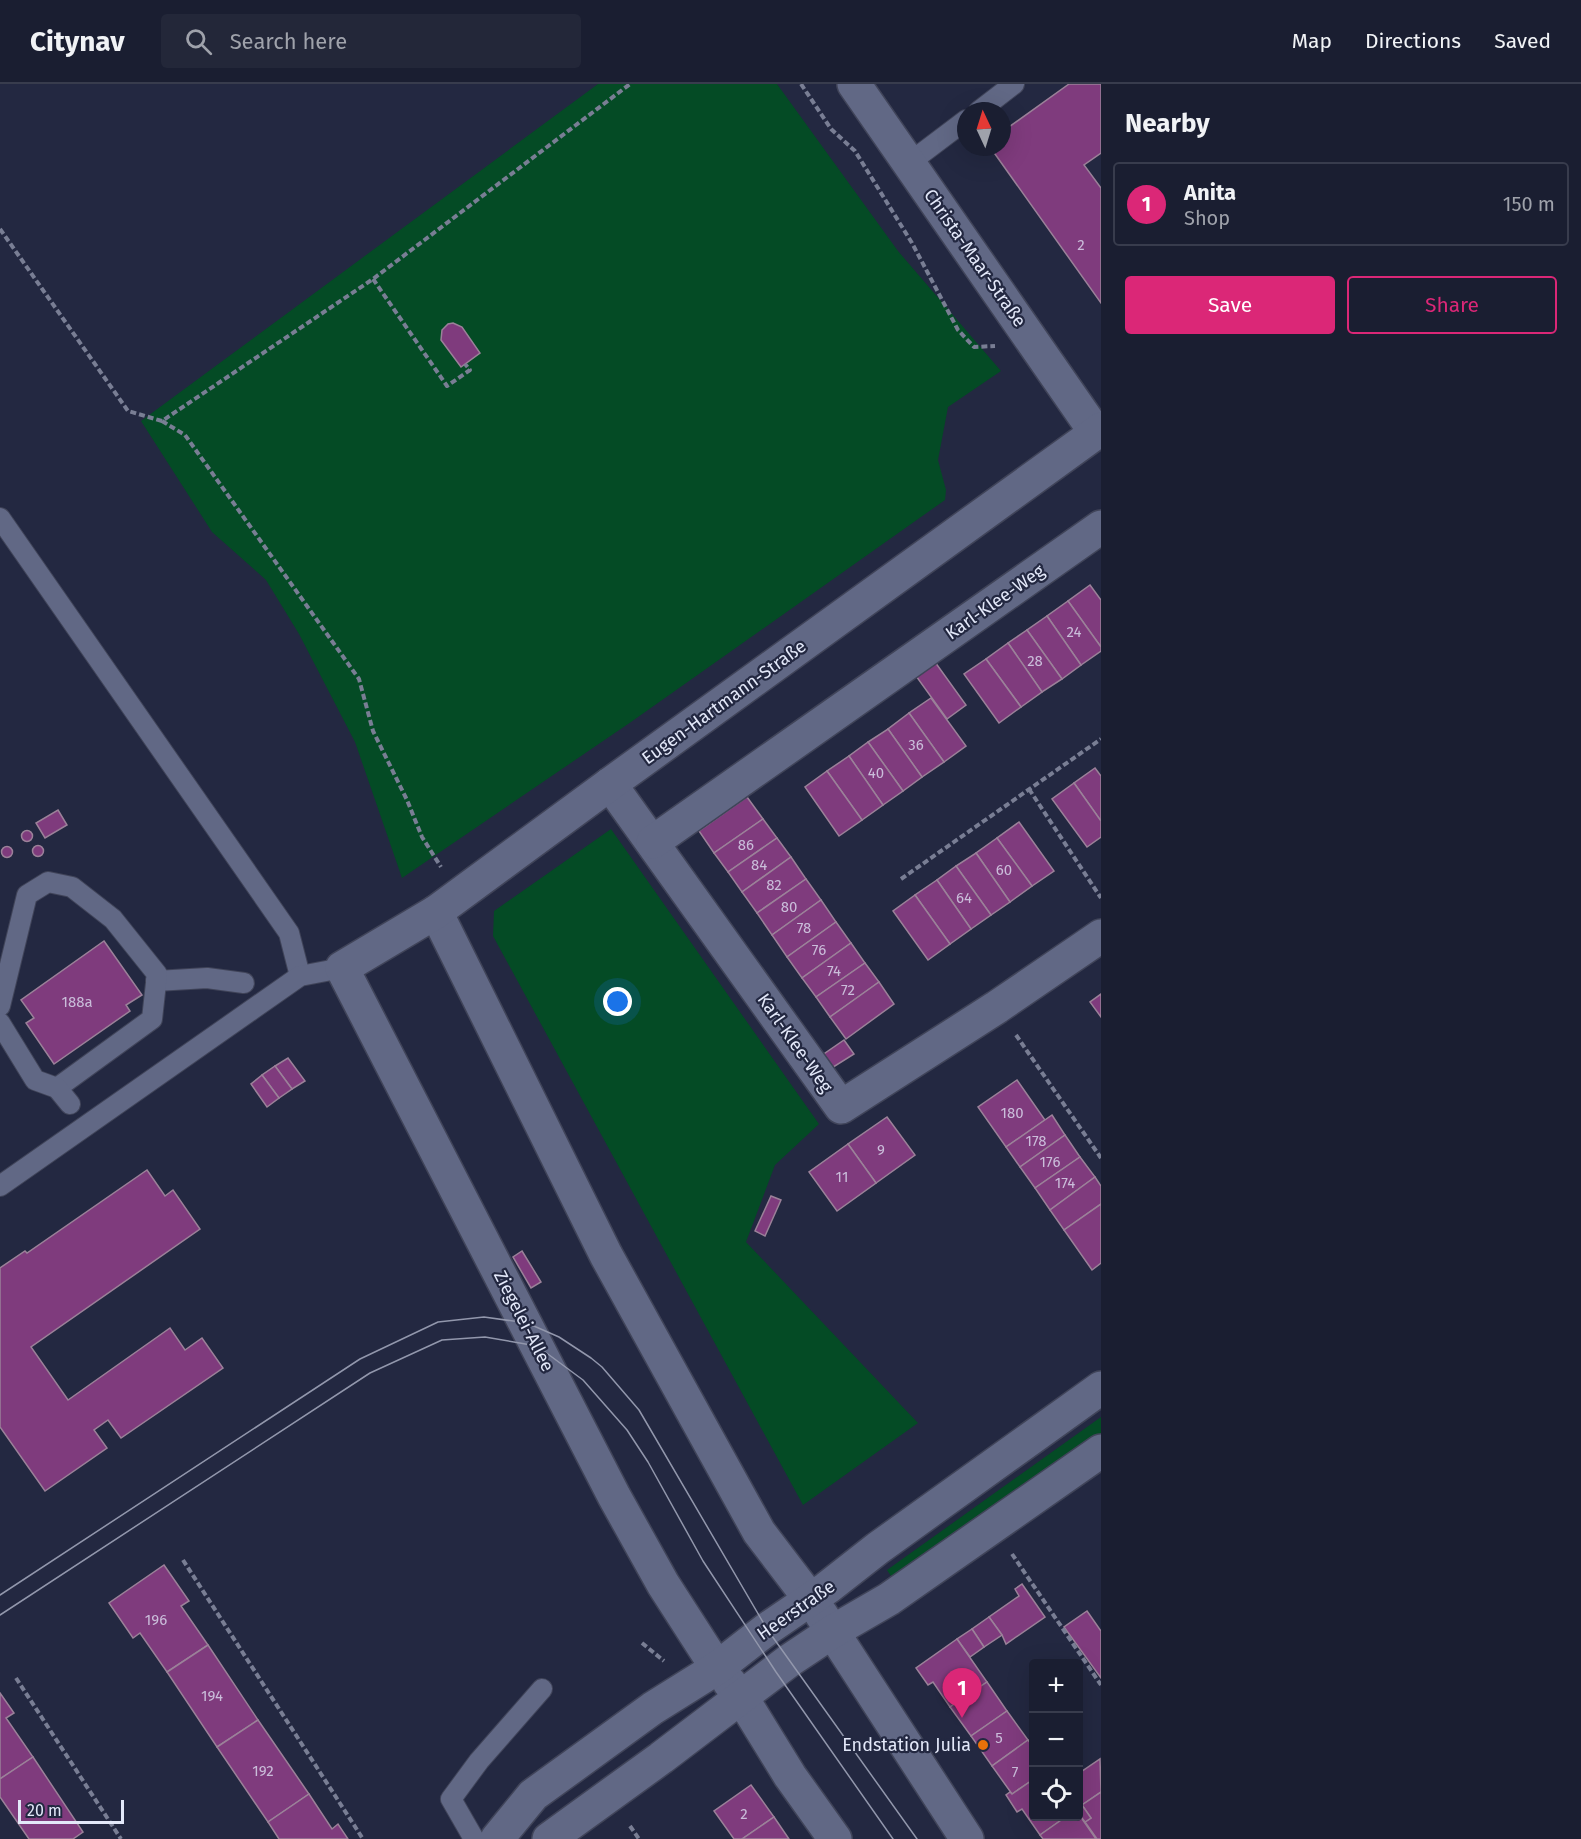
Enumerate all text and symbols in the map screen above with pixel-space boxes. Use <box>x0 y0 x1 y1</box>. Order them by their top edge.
search box <box>161 14 581 68</box>
text: Citynav <box>30 25 125 58</box>
icon: search <box>182 25 215 58</box>
text: Search here <box>230 28 347 55</box>
text: Map <box>1292 28 1332 54</box>
text: Directions <box>1365 28 1461 54</box>
text: Saved <box>1494 28 1551 54</box>
north arrow <box>957 102 1011 156</box>
text: Nearby <box>1125 108 1210 139</box>
text: Anita <box>1184 179 1236 206</box>
street label: Christa-Maar-Straße <box>919 185 1031 331</box>
text: 1 <box>1142 192 1151 216</box>
text: 150 m <box>1503 192 1555 216</box>
text: Shop <box>1184 206 1230 230</box>
house number: 2 <box>1077 236 1085 254</box>
button: Save <box>1125 276 1335 334</box>
button: Share <box>1347 276 1557 334</box>
street label: Karl-Klee-Weg <box>941 559 1049 644</box>
house number: 24 <box>1066 623 1082 641</box>
street label: Eugen-Hartmann-Straße <box>638 635 810 769</box>
house number: 28 <box>1027 652 1043 670</box>
house number: 36 <box>908 736 924 754</box>
house number: 40 <box>868 764 884 782</box>
house number: 86 <box>738 836 754 854</box>
house number: 84 <box>751 856 767 874</box>
house number: 60 <box>996 861 1012 879</box>
house number: 82 <box>766 876 782 894</box>
house number: 64 <box>956 889 972 907</box>
house number: 80 <box>781 898 797 916</box>
house number: 78 <box>797 919 811 937</box>
house number: 76 <box>812 941 826 959</box>
house number: 74 <box>827 962 841 980</box>
house number: 72 <box>841 981 855 999</box>
your location <box>603 987 632 1016</box>
street label: Karl-Klee-Weg <box>753 989 838 1097</box>
house number: 188a <box>61 993 93 1011</box>
house number: 180 <box>1000 1104 1024 1122</box>
house number: 178 <box>1025 1132 1047 1150</box>
house number: 9 <box>877 1141 885 1159</box>
house number: 176 <box>1040 1153 1060 1171</box>
house number: 11 <box>836 1168 848 1186</box>
house number: 174 <box>1055 1174 1075 1192</box>
street label: Ziegelei-Allee <box>489 1267 559 1375</box>
street label: Heerstraße <box>753 1575 839 1645</box>
house number: 196 <box>145 1611 167 1629</box>
map controls <box>1029 1659 1083 1821</box>
button: + <box>1029 1659 1083 1713</box>
pin: 1 <box>942 1668 982 1718</box>
house number: 194 <box>201 1687 223 1705</box>
button: − <box>1029 1713 1083 1767</box>
house number: 5 <box>995 1729 1003 1747</box>
place label: Endstation Julia <box>842 1734 971 1756</box>
marker: Endstation Julia <box>976 1738 990 1752</box>
house number: 192 <box>252 1762 274 1780</box>
house number: 7 <box>1012 1763 1019 1781</box>
button: locate <box>1029 1767 1083 1821</box>
scale bar <box>18 1797 124 1824</box>
text: 20 m <box>27 1801 62 1820</box>
house number: 2 <box>740 1805 748 1823</box>

